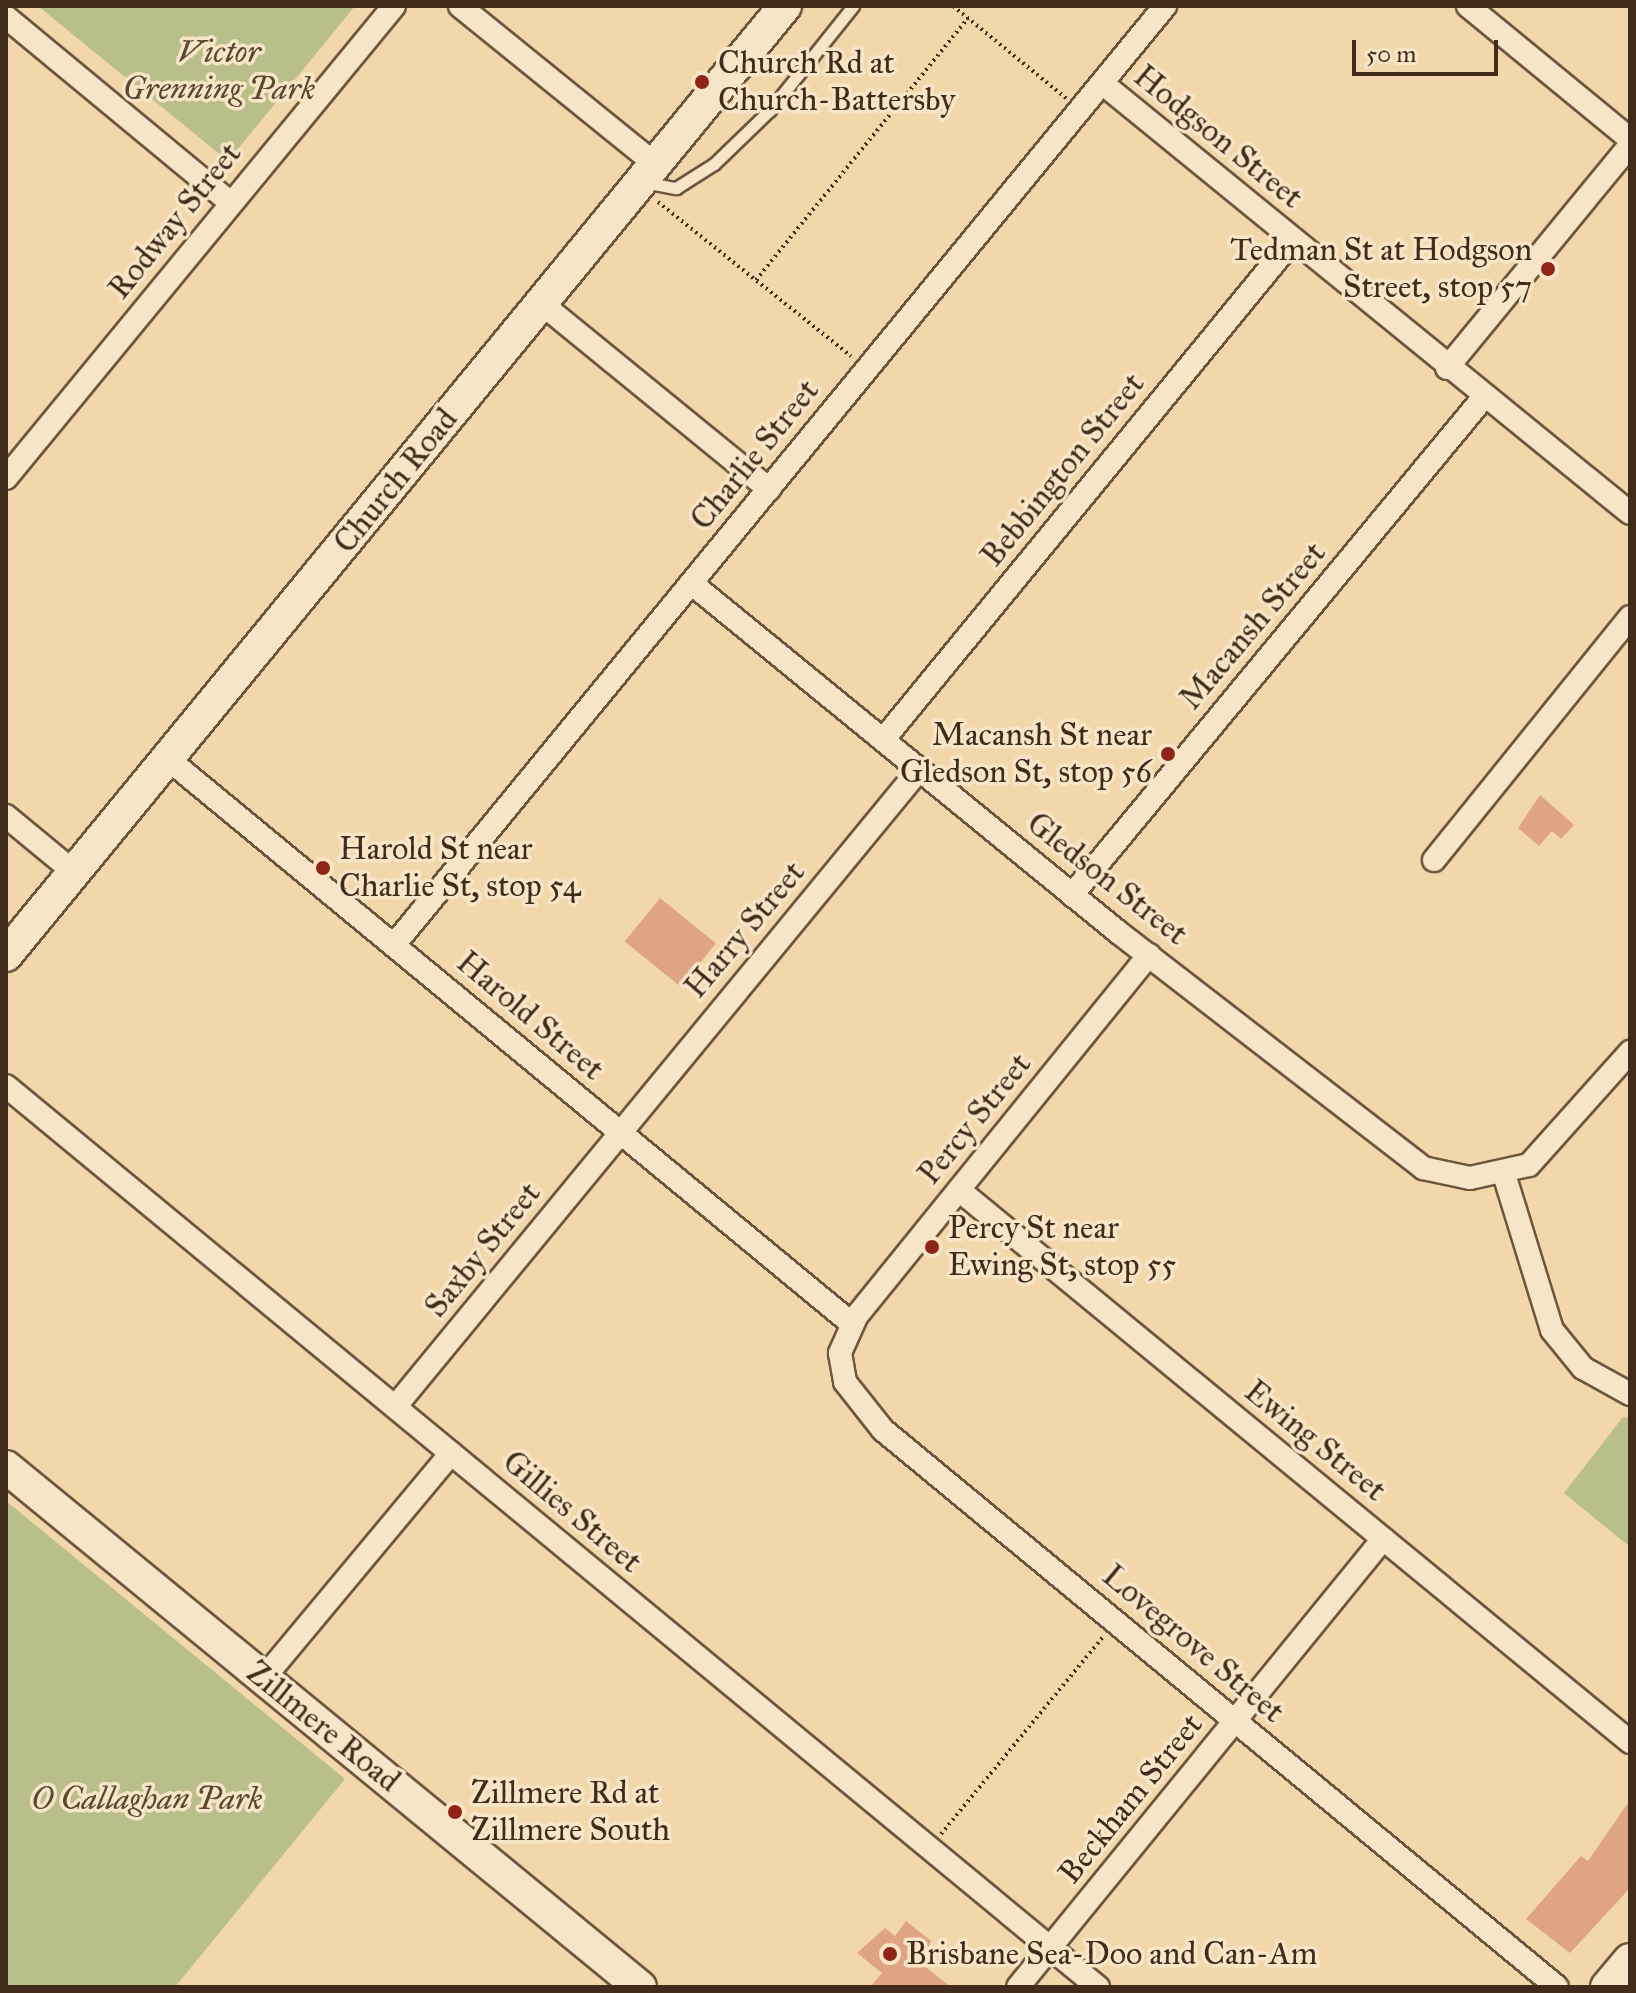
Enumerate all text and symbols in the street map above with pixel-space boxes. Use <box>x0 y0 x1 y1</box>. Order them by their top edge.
scale bar <box>1356 24 1502 74</box>
park label: Victor Grenning Park <box>123 34 315 109</box>
text: 50 m <box>1366 39 1416 69</box>
place label: Church Rd at Church-Battersby <box>718 45 955 120</box>
street label: Hodgson Street <box>1126 57 1310 217</box>
marker: Church Rd at Church-Battersby <box>693 73 711 91</box>
street label: Rodway Street <box>100 135 250 307</box>
place label: Tedman St at Hodgson Street, stop 57 <box>1230 232 1532 307</box>
marker: Tedman St at Hodgson Street, stop 57 <box>1539 260 1557 278</box>
street label: Bebbington Street <box>973 365 1153 575</box>
street label: Charlie Street <box>683 372 827 538</box>
street label: Church Road <box>326 401 466 561</box>
street label: Macansh Street <box>1172 534 1334 718</box>
place label: Macansh St near Gledson St, stop 56 <box>900 717 1152 792</box>
marker: Macansh St near Gledson St, stop 56 <box>1159 745 1177 763</box>
street label: Gledson Street <box>1019 804 1195 954</box>
place label: Harold St near Charlie St, stop 54 <box>339 831 580 906</box>
street label: Harry Street <box>677 854 813 1006</box>
marker: Harold St near Charlie St, stop 54 <box>314 859 332 877</box>
street label: Harold Street <box>449 943 611 1089</box>
street label: Percy Street <box>910 1046 1040 1192</box>
street label: Saxby Street <box>417 1175 549 1325</box>
place label: Percy St near Ewing St, stop 55 <box>948 1210 1176 1285</box>
marker: Percy St near Ewing St, stop 55 <box>923 1238 941 1256</box>
street label: Ewing Street <box>1237 1372 1393 1510</box>
street label: Gillies Street <box>495 1443 649 1581</box>
street label: Lovegrove Street <box>1094 1557 1292 1731</box>
street label: Zillmere Road <box>238 1653 408 1801</box>
street label: Beckham Street <box>1051 1706 1211 1892</box>
place label: Zillmere Rd at Zillmere South <box>471 1775 670 1850</box>
park label: O Callaghan Park <box>31 1780 263 1818</box>
marker: Zillmere Rd at Zillmere South <box>446 1803 464 1821</box>
place label: Brisbane Sea-Doo and Can-Am <box>906 1935 1317 1973</box>
marker: Brisbane Sea-Doo and Can-Am <box>881 1945 899 1963</box>

